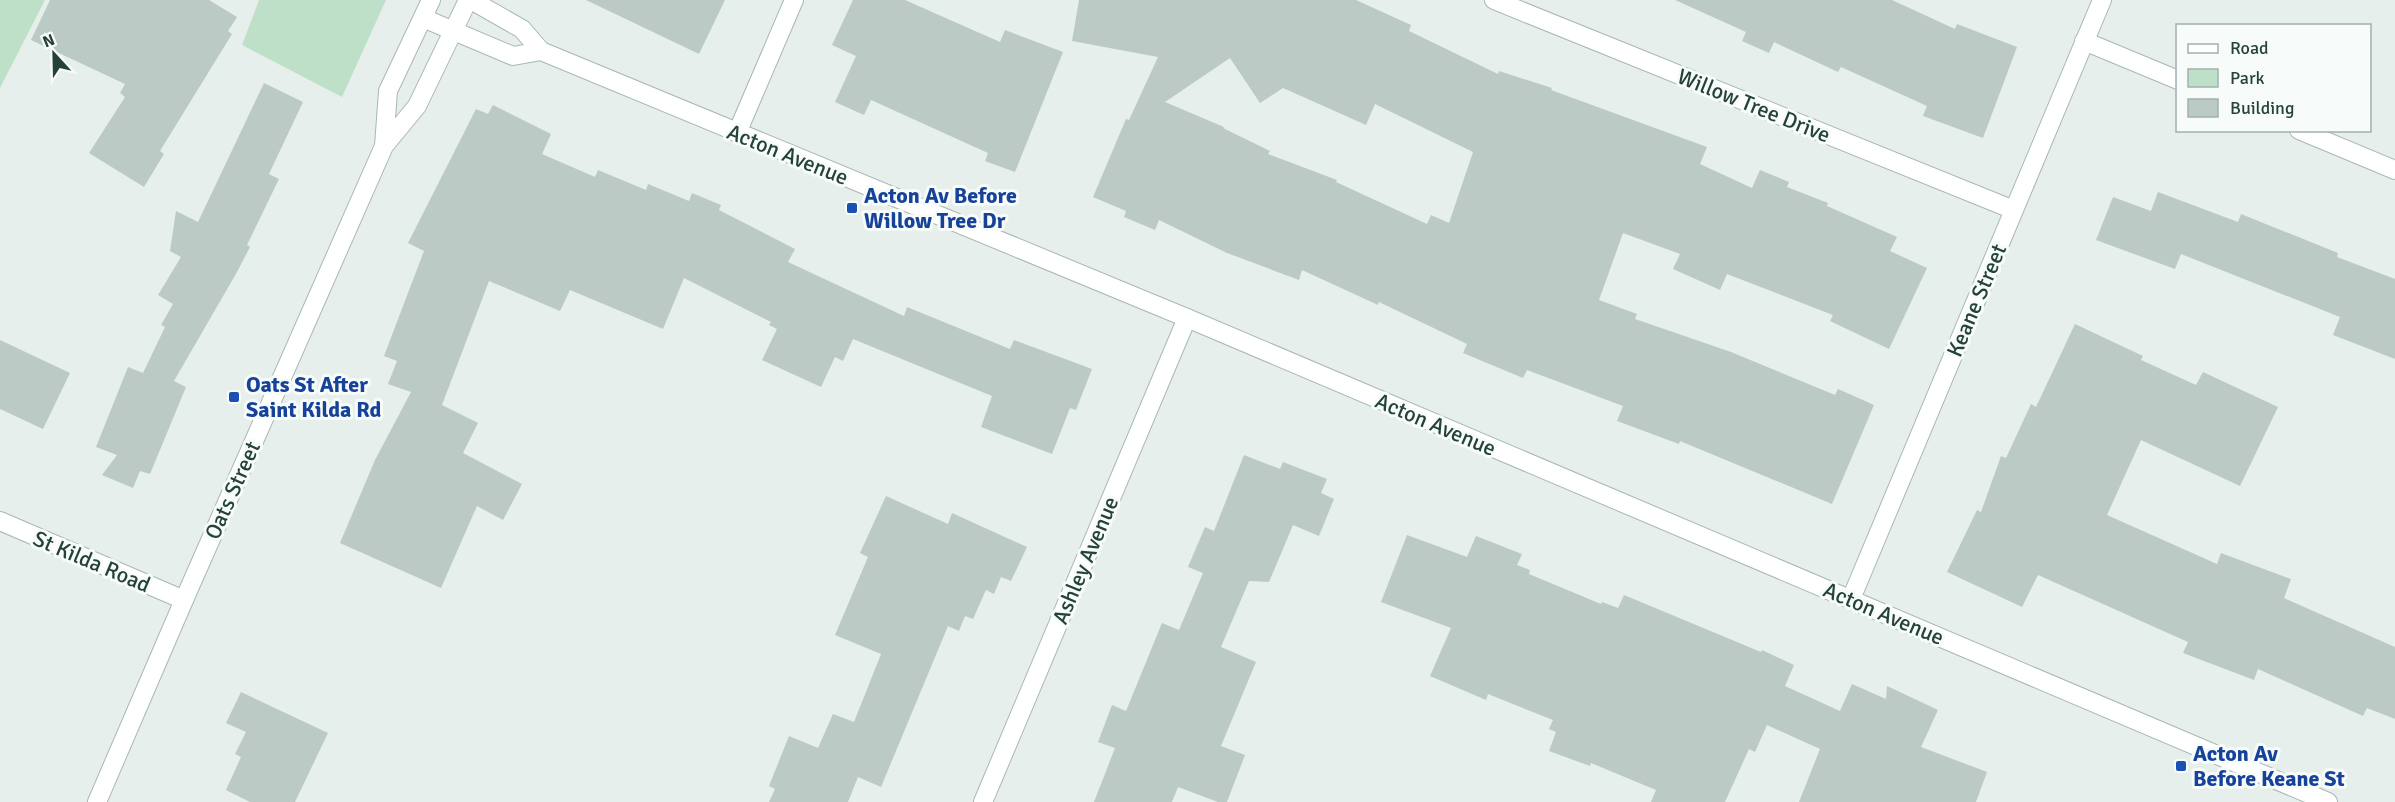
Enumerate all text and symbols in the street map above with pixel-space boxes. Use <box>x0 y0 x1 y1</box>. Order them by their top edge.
north arrow <box>24 24 84 84</box>
legend <box>2176 24 2371 132</box>
text: N <box>40 30 58 52</box>
text: Road <box>2230 37 2269 59</box>
street label: Willow Tree Drive <box>1673 62 1834 148</box>
text: Park <box>2230 67 2265 89</box>
text: Building <box>2230 97 2294 119</box>
street label: Acton Avenue <box>723 118 852 191</box>
place label: Acton Av Before Willow Tree Dr <box>864 182 1017 234</box>
marker: Acton Av Before Willow Tree Dr <box>845 201 859 215</box>
street label: Keane Street <box>1941 239 2012 361</box>
place label: Oats St After Saint Kilda Rd <box>246 371 381 423</box>
street label: Acton Avenue <box>1372 387 1500 462</box>
marker: Oats St After Saint Kilda Rd <box>227 390 241 404</box>
street label: Oats Street <box>199 437 266 543</box>
street label: Ashley Avenue <box>1046 492 1124 628</box>
street label: St Kilda Road <box>29 525 155 598</box>
street label: Acton Avenue <box>1820 576 1948 651</box>
place label: Acton Av Before Keane St <box>2193 740 2345 792</box>
marker: Acton Av Before Keane St <box>2174 759 2188 773</box>

